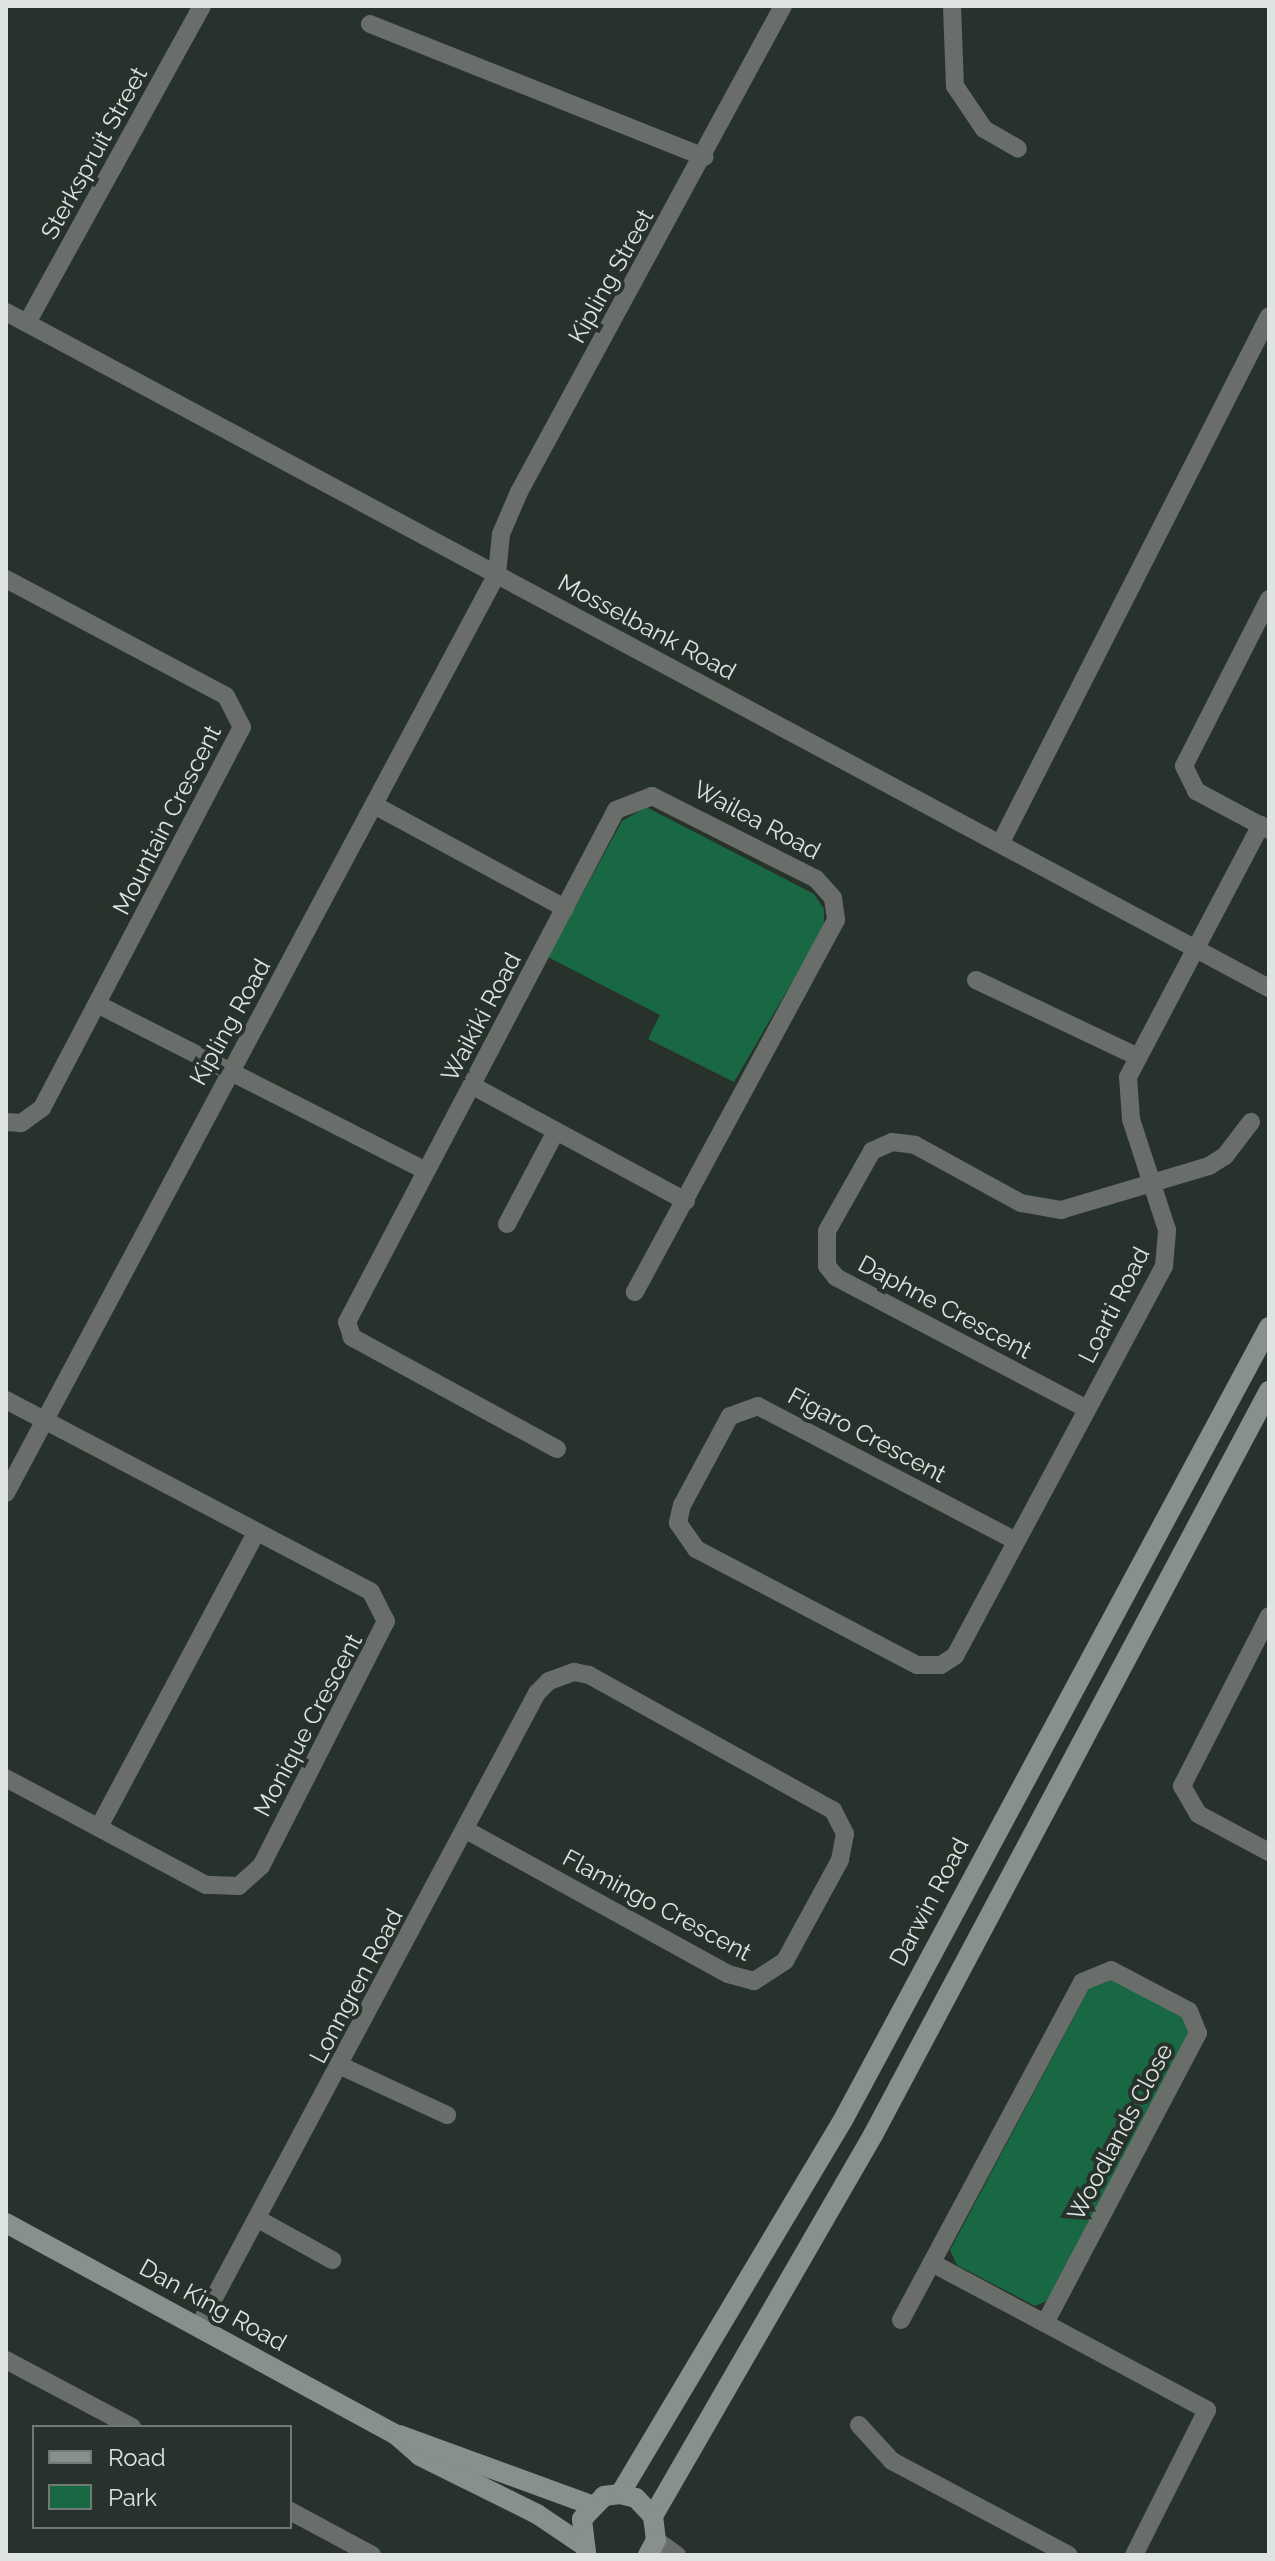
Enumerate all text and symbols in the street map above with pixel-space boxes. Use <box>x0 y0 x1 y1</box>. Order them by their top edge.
street label: Sterkspruit Street <box>35 62 153 244</box>
street label: Kipling Street <box>562 204 660 348</box>
street label: Mosselbank Road <box>553 568 741 686</box>
street label: Mountain Crescent <box>107 720 227 920</box>
street label: Wailea Road <box>689 775 825 865</box>
street label: Waikiki Road <box>435 948 527 1086</box>
street label: Kipling Road <box>184 954 276 1090</box>
street label: Loarti Road <box>1072 1242 1156 1368</box>
street label: Daphne Crescent <box>853 1249 1037 1365</box>
street label: Figaro Crescent <box>783 1381 951 1489</box>
street label: Monique Crescent <box>248 1629 368 1821</box>
street label: Darwin Road <box>883 1833 975 1971</box>
street label: Flamingo Crescent <box>558 1843 756 1967</box>
street label: Lonngren Road <box>303 1904 409 2068</box>
street label: Woodlands Close <box>1061 2039 1179 2225</box>
street label: Dan King Road <box>135 2253 291 2357</box>
legend <box>32 2425 292 2529</box>
text: Road <box>108 2443 166 2472</box>
text: Park <box>108 2483 157 2512</box>

